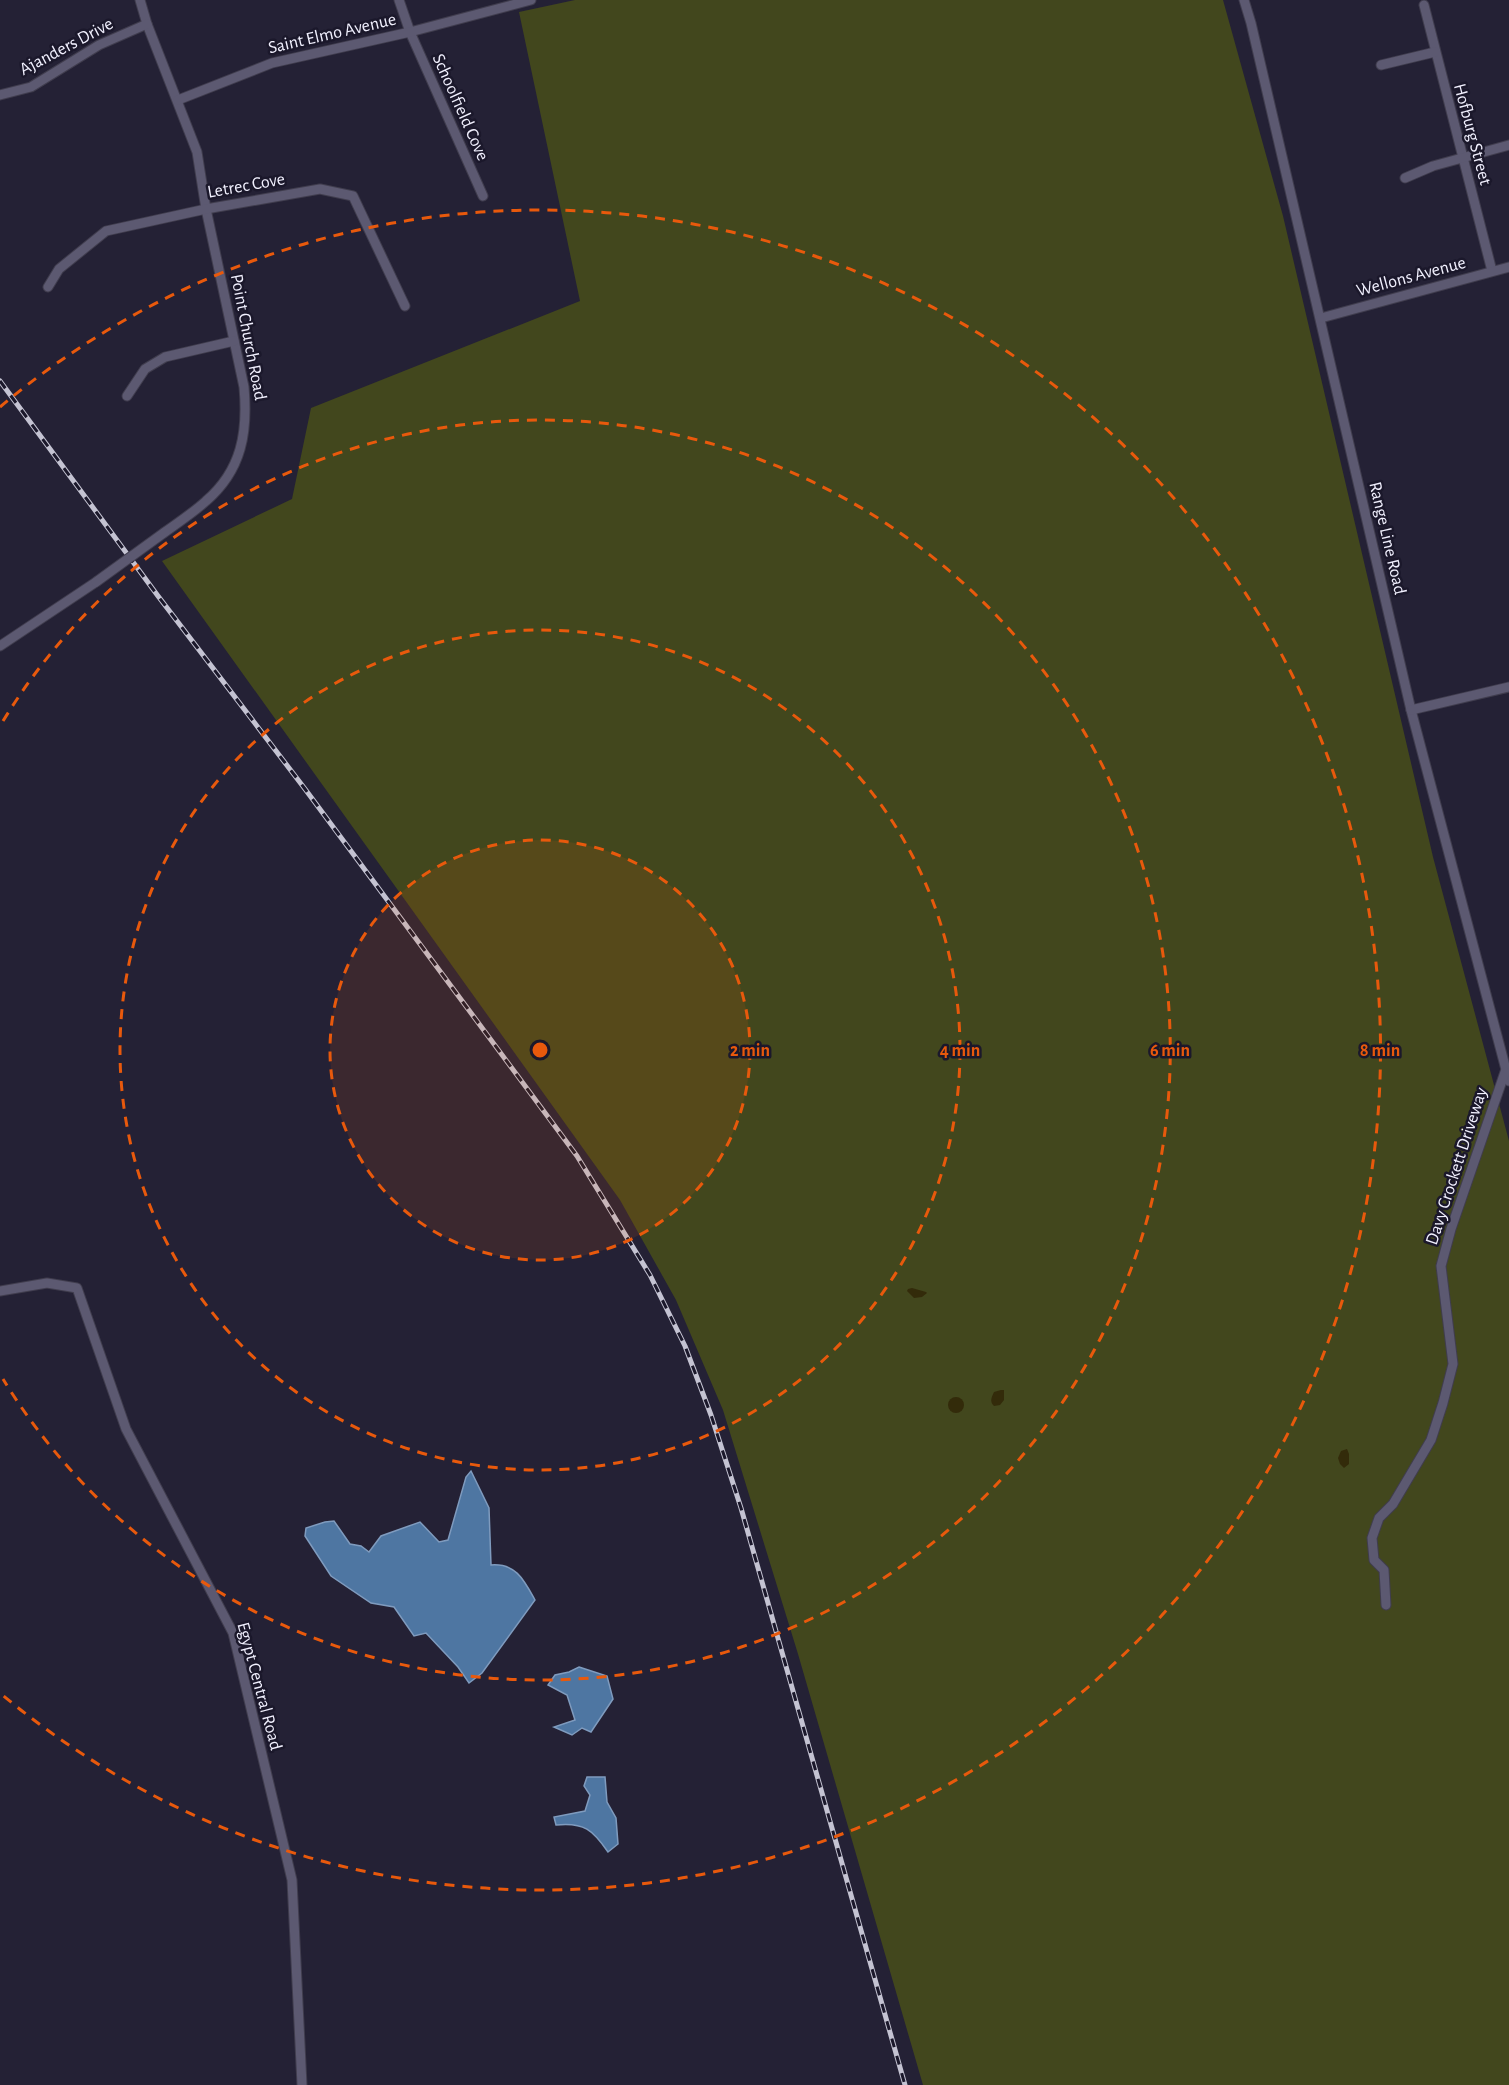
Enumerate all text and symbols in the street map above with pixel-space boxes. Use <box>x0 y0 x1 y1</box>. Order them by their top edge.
street label: Saint Elmo Avenue <box>267 11 398 57</box>
street label: Ajanders Drive <box>17 15 116 79</box>
street label: Schoolfield Cove <box>429 51 492 164</box>
street label: Hofburg Street <box>1450 82 1494 187</box>
street label: Letrec Cove <box>206 170 286 202</box>
street label: Wellons Avenue <box>1355 254 1468 300</box>
street label: Point Church Road <box>227 272 269 402</box>
street label: Range Line Road <box>1365 480 1409 596</box>
centre of rings <box>530 1040 550 1060</box>
text: 2 min <box>730 1042 770 1060</box>
text: 4 min <box>940 1042 980 1060</box>
text: 6 min <box>1150 1042 1190 1060</box>
text: 8 min <box>1360 1042 1400 1060</box>
street label: Davy Crockett Driveway <box>1423 1085 1491 1247</box>
street label: Egypt Central Road <box>233 1620 285 1752</box>

